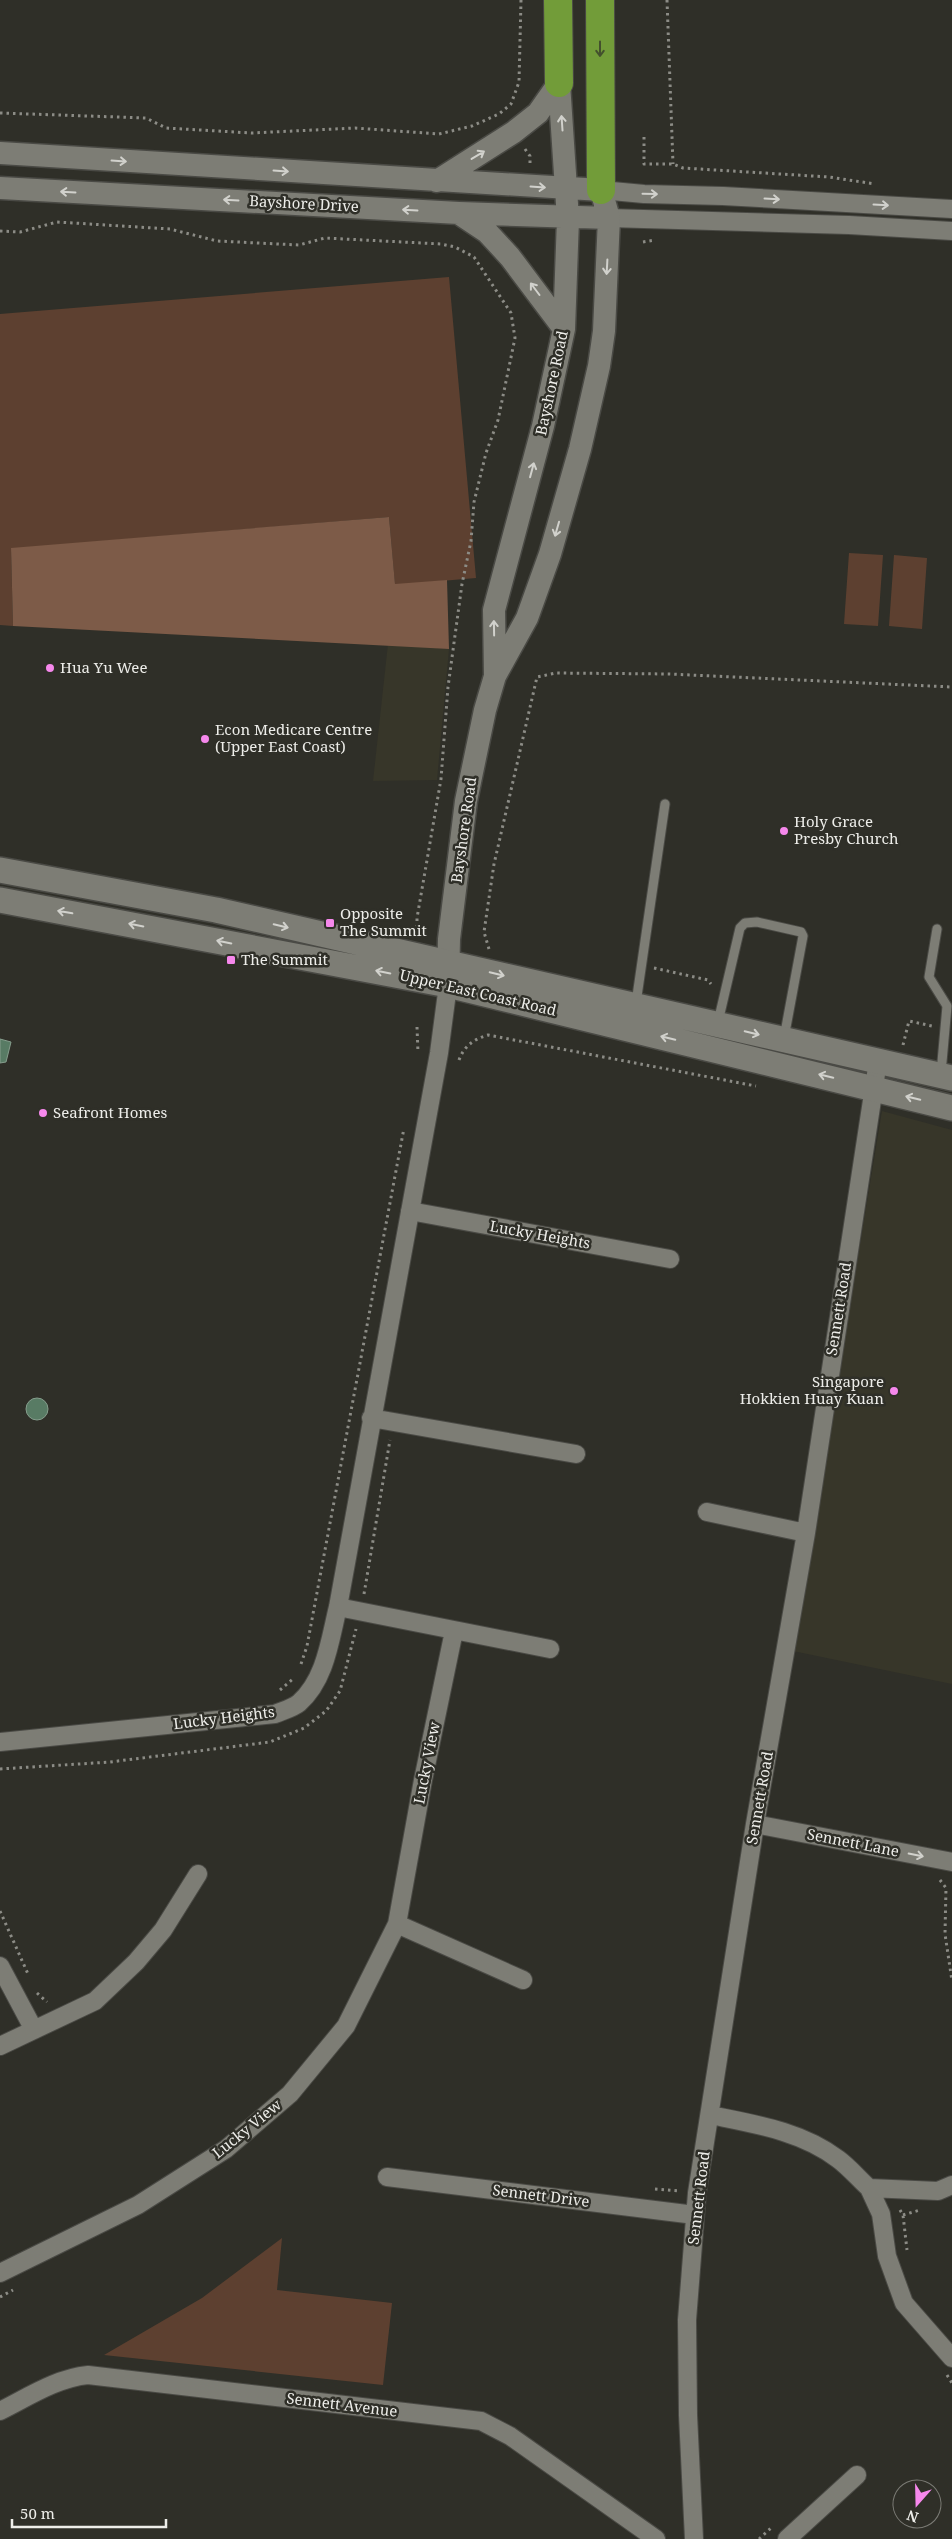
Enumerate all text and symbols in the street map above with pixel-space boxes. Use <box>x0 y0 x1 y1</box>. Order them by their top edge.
one-way arrow <box>595 40 605 56</box>
one-way arrow <box>557 115 566 131</box>
one-way arrow <box>471 150 485 160</box>
one-way arrow <box>110 156 126 165</box>
one-way arrow <box>272 166 288 175</box>
one-way arrow <box>530 182 546 191</box>
one-way arrow <box>61 187 77 196</box>
one-way arrow <box>642 189 658 199</box>
street label: Bayshore Drive <box>249 190 359 216</box>
one-way arrow <box>763 194 779 203</box>
one-way arrow <box>223 196 239 205</box>
one-way arrow <box>873 201 889 210</box>
one-way arrow <box>403 206 419 215</box>
one-way arrow <box>602 259 611 275</box>
one-way arrow <box>530 282 540 296</box>
street label: Bayshore Road <box>530 329 572 437</box>
one-way arrow <box>527 463 537 479</box>
one-way arrow <box>552 521 562 537</box>
one-way arrow <box>489 620 499 636</box>
place label: Hua Yu Wee <box>60 657 147 677</box>
marker: Hua Yu Wee <box>44 662 56 674</box>
place label: Econ Medicare Centre (Upper East Coast) <box>215 719 372 756</box>
marker: Econ Medicare Centre (Upper East Coast) <box>199 733 211 745</box>
street label: Bayshore Road <box>446 776 480 884</box>
place label: Holy Grace Presby Church <box>794 811 899 848</box>
marker: Holy Grace Presby Church <box>778 825 790 837</box>
place label: Opposite The Summit <box>340 903 427 940</box>
one-way arrow <box>58 906 74 916</box>
marker: Opposite The Summit <box>324 917 336 929</box>
one-way arrow <box>128 919 144 929</box>
one-way arrow <box>272 922 288 931</box>
one-way arrow <box>216 936 232 946</box>
place label: The Summit <box>241 949 328 969</box>
marker: The Summit <box>225 954 237 966</box>
street label: Upper East Coast Road <box>398 964 559 1020</box>
one-way arrow <box>376 967 392 977</box>
one-way arrow <box>488 970 504 979</box>
one-way arrow <box>743 1029 759 1038</box>
one-way arrow <box>661 1033 677 1042</box>
one-way arrow <box>819 1071 835 1080</box>
one-way arrow <box>905 1093 921 1102</box>
place label: Seafront Homes <box>53 1102 167 1122</box>
marker: Seafront Homes <box>37 1107 49 1119</box>
street label: Lucky Heights <box>488 1215 592 1253</box>
street label: Sennett Road <box>821 1261 855 1357</box>
place label: Singapore Hokkien Huay Kuan <box>740 1371 884 1408</box>
marker: Singapore Hokkien Huay Kuan <box>888 1385 900 1397</box>
street label: Lucky Heights <box>172 1701 276 1733</box>
street label: Lucky View <box>408 1720 444 1806</box>
street label: Sennett Road <box>741 1750 777 1846</box>
street label: Sennett Lane <box>805 1823 901 1861</box>
one-way arrow <box>908 1851 924 1861</box>
street label: Lucky View <box>208 2094 285 2162</box>
street label: Sennett Road <box>682 2150 714 2246</box>
street label: Sennett Drive <box>492 2179 591 2211</box>
street label: Sennett Avenue <box>285 2387 399 2421</box>
north arrow <box>892 2479 942 2529</box>
scale bar <box>12 2496 166 2528</box>
text: 50 m <box>20 2503 55 2523</box>
text: N <box>904 2506 921 2528</box>

